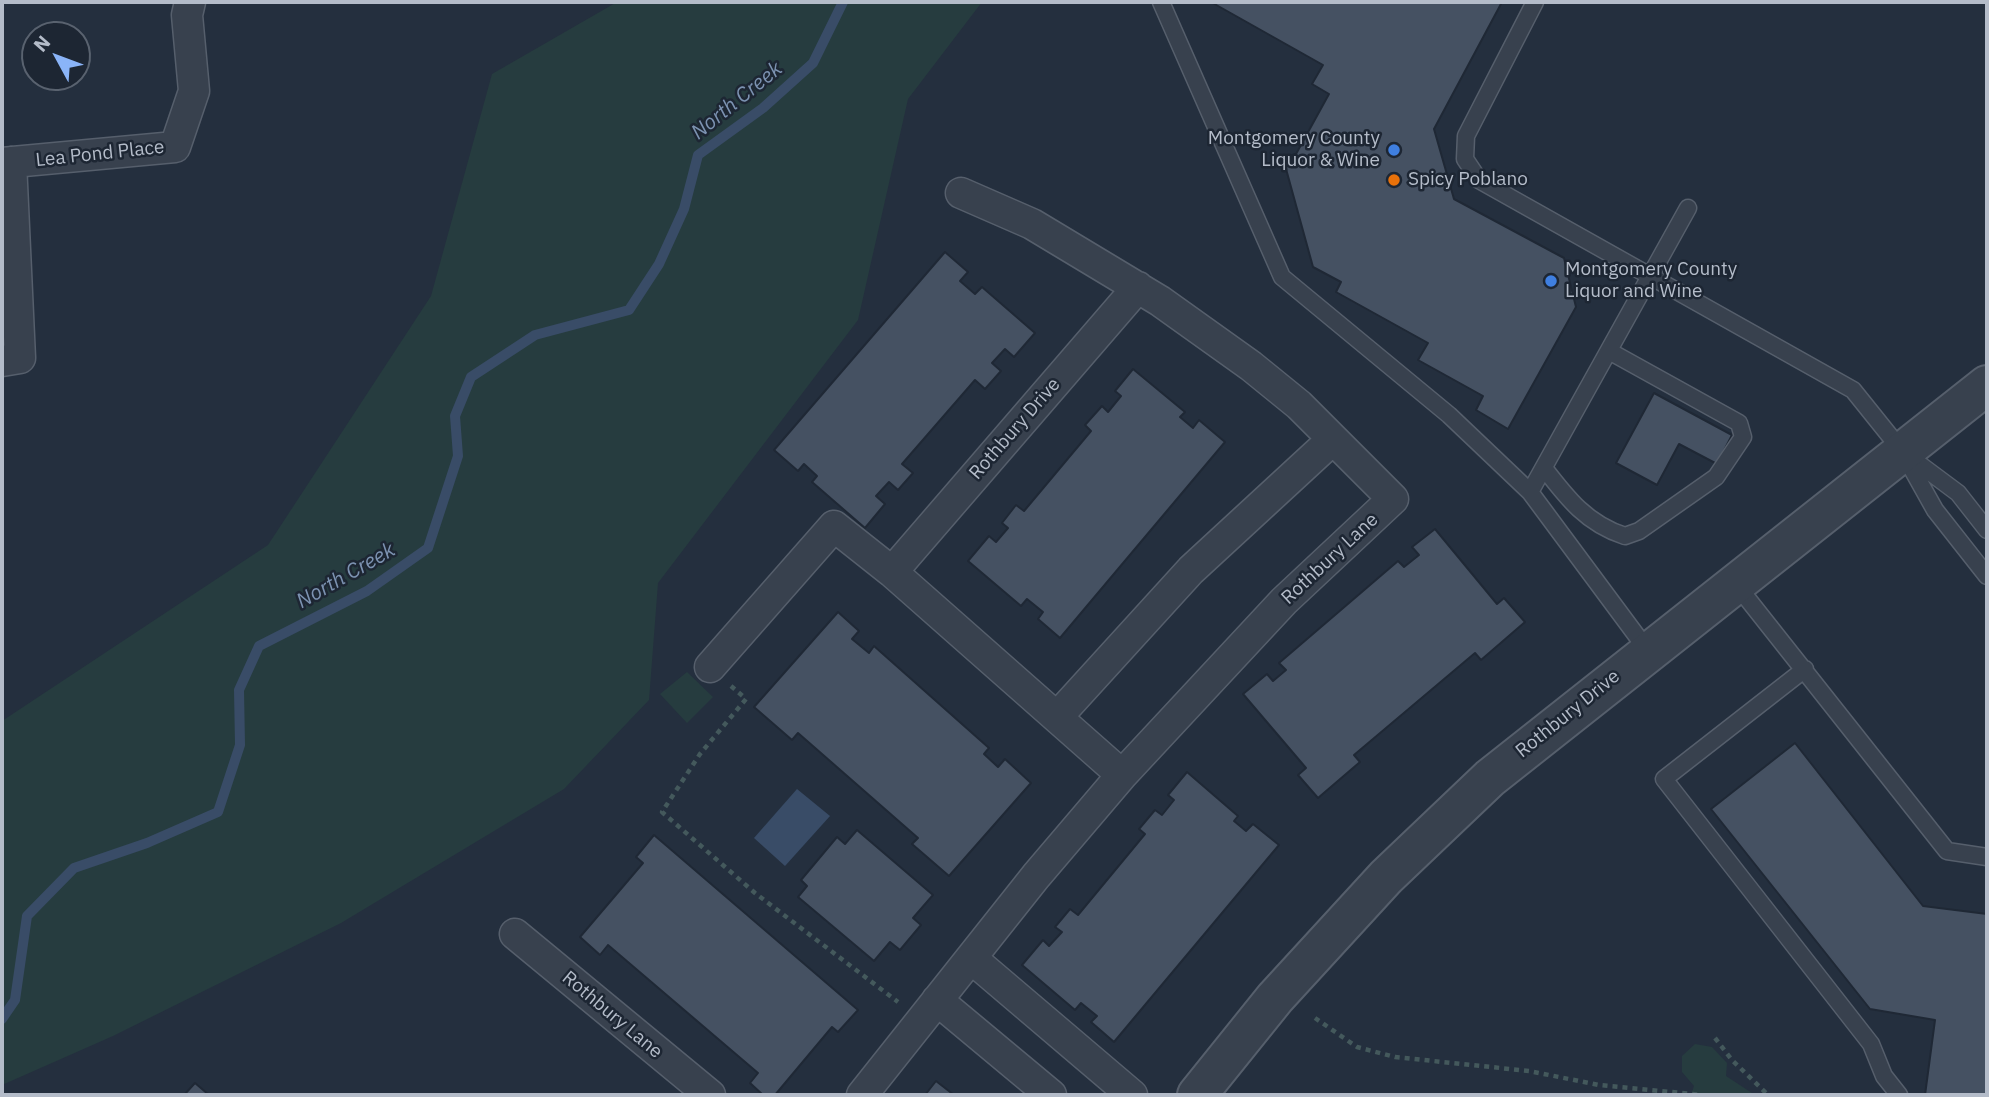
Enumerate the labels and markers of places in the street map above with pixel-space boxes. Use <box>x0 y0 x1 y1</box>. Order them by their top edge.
place label: Montgomery County Liquor & Wine <box>1208 128 1380 172</box>
marker: Montgomery County Liquor & Wine <box>1386 142 1402 158</box>
place label: Spicy Poblano <box>1408 169 1528 191</box>
marker: Spicy Poblano <box>1386 172 1402 188</box>
place label: Montgomery County Liquor and Wine <box>1565 259 1737 303</box>
marker: Montgomery County Liquor and Wine <box>1543 273 1559 289</box>

